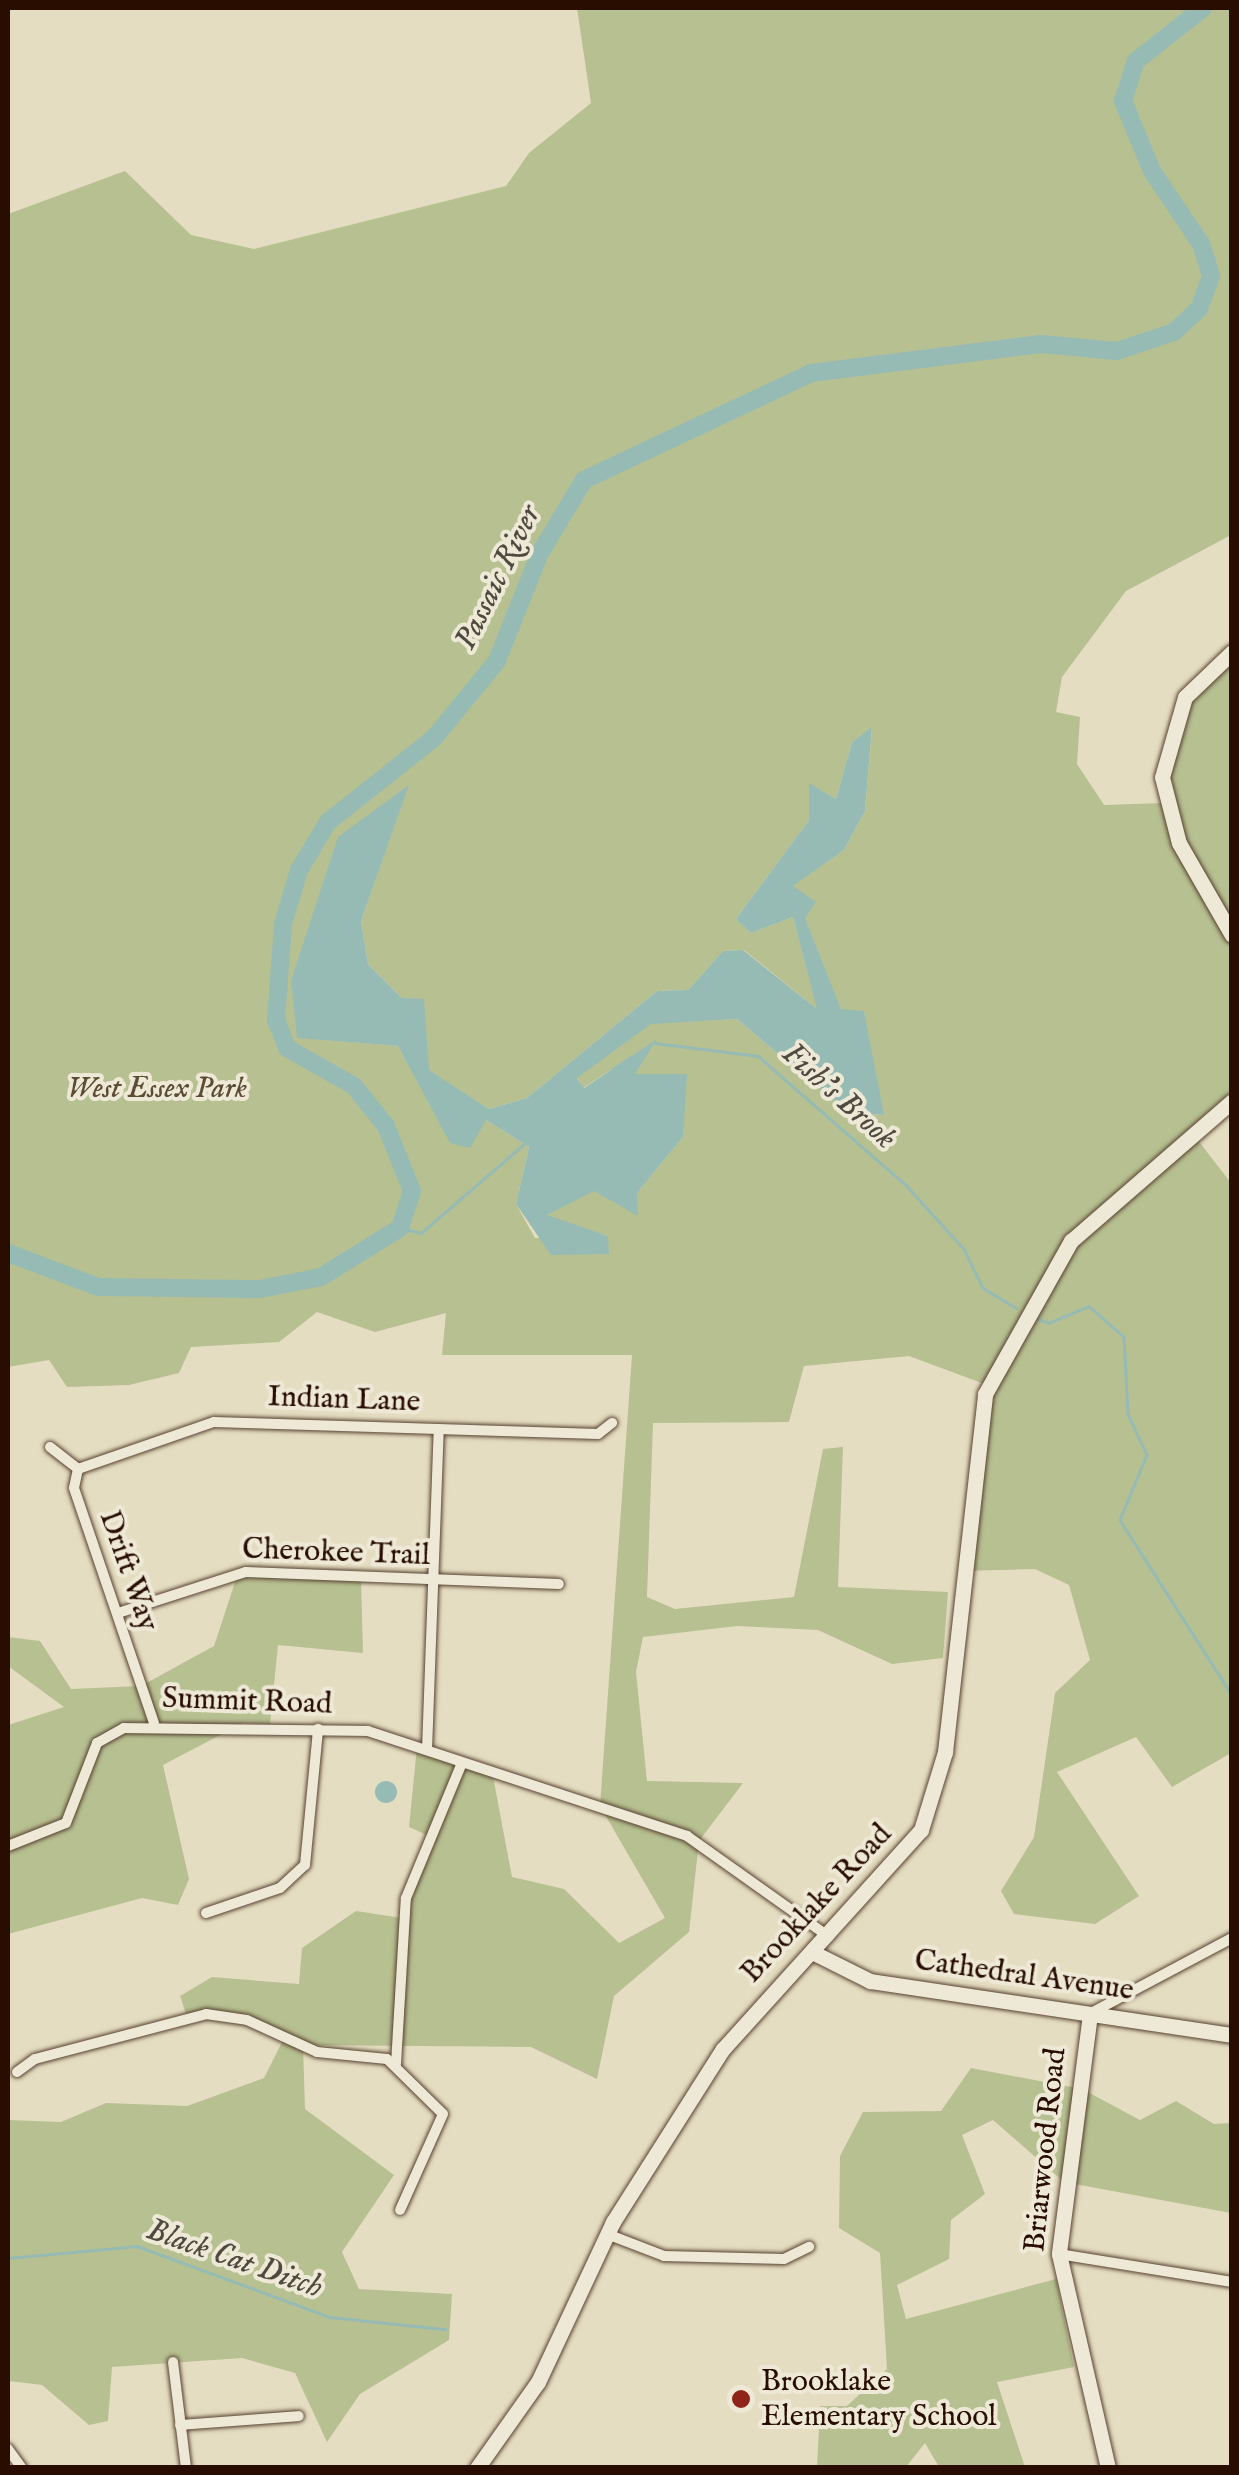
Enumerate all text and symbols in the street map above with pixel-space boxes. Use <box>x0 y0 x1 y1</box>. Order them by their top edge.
water label: Passaic River <box>447 499 551 657</box>
water label: Fish's Brook <box>773 1036 903 1158</box>
park label: West Essex Park <box>67 1071 247 1107</box>
street label: Indian Lane <box>267 1379 421 1421</box>
street label: Drift Way <box>91 1506 165 1636</box>
street label: Cherokee Trail <box>241 1532 431 1574</box>
street label: Summit Road <box>161 1681 333 1723</box>
street label: Brooklake Road <box>734 1817 900 1991</box>
street label: Cathedral Avenue <box>912 1943 1136 2009</box>
street label: Briarwood Road <box>1017 2046 1075 2254</box>
water label: Black Cat Ditch <box>141 2212 327 2308</box>
place label: Brooklake Elementary School <box>761 2364 997 2434</box>
marker: Brooklake Elementary School <box>730 2388 752 2410</box>

